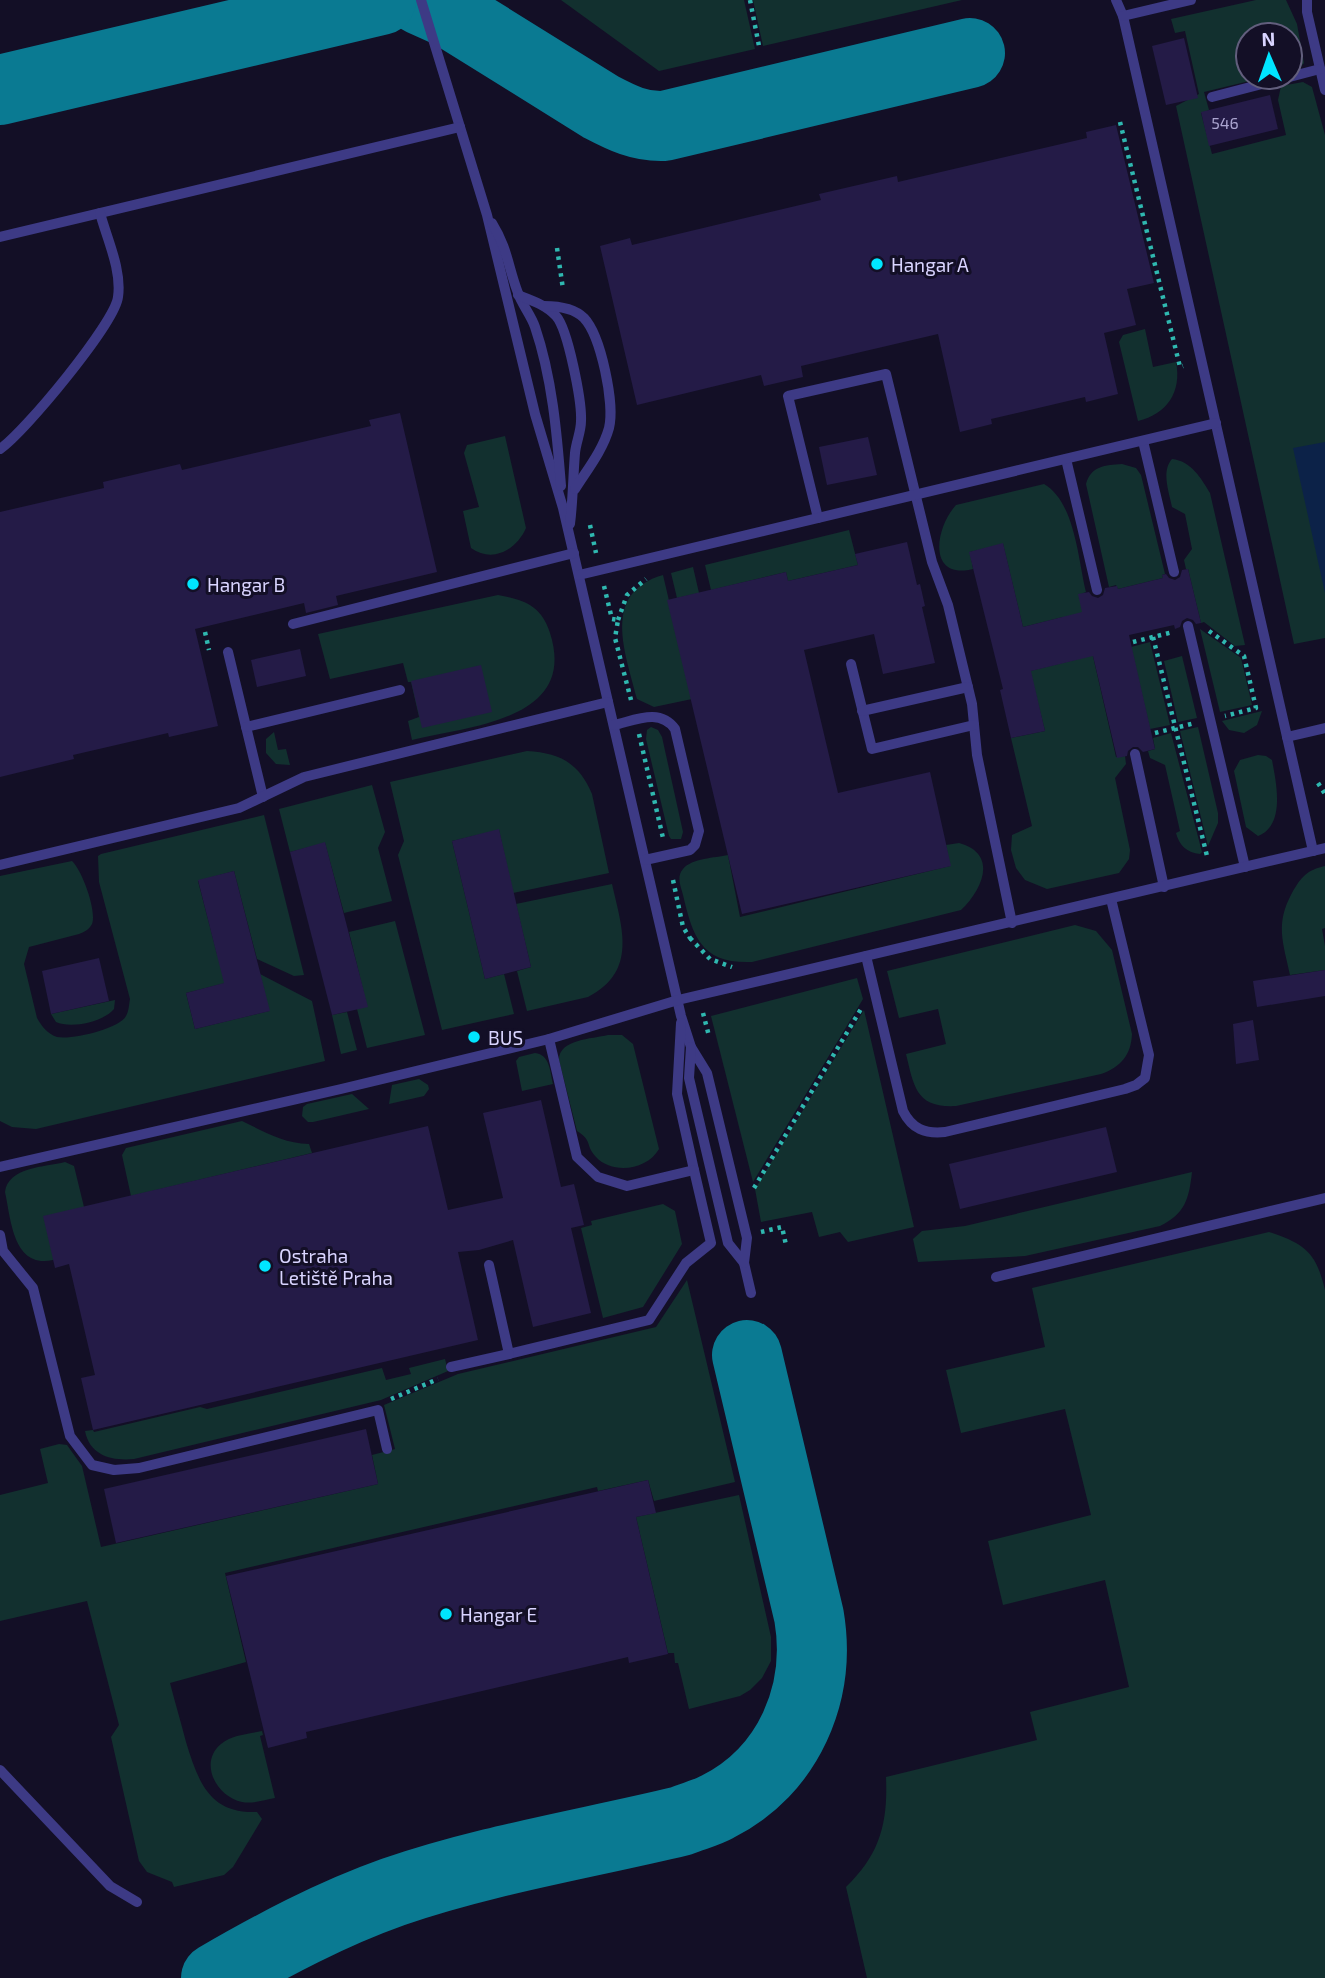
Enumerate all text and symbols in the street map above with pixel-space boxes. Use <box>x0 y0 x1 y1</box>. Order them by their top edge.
north arrow <box>1234 21 1304 91</box>
text: N <box>1261 27 1276 50</box>
house number: 546 <box>1211 113 1239 132</box>
place label: Hangar A <box>891 253 969 276</box>
marker: Hangar A <box>869 256 885 272</box>
place label: Hangar B <box>207 573 285 596</box>
marker: Hangar B <box>185 576 201 592</box>
place label: BUS <box>488 1026 523 1049</box>
marker: BUS <box>466 1029 482 1045</box>
place label: Ostraha Letiště Praha <box>279 1244 393 1289</box>
marker: Ostraha Letiště Praha <box>257 1258 273 1274</box>
place label: Hangar E <box>460 1603 537 1626</box>
marker: Hangar E <box>438 1606 454 1622</box>

